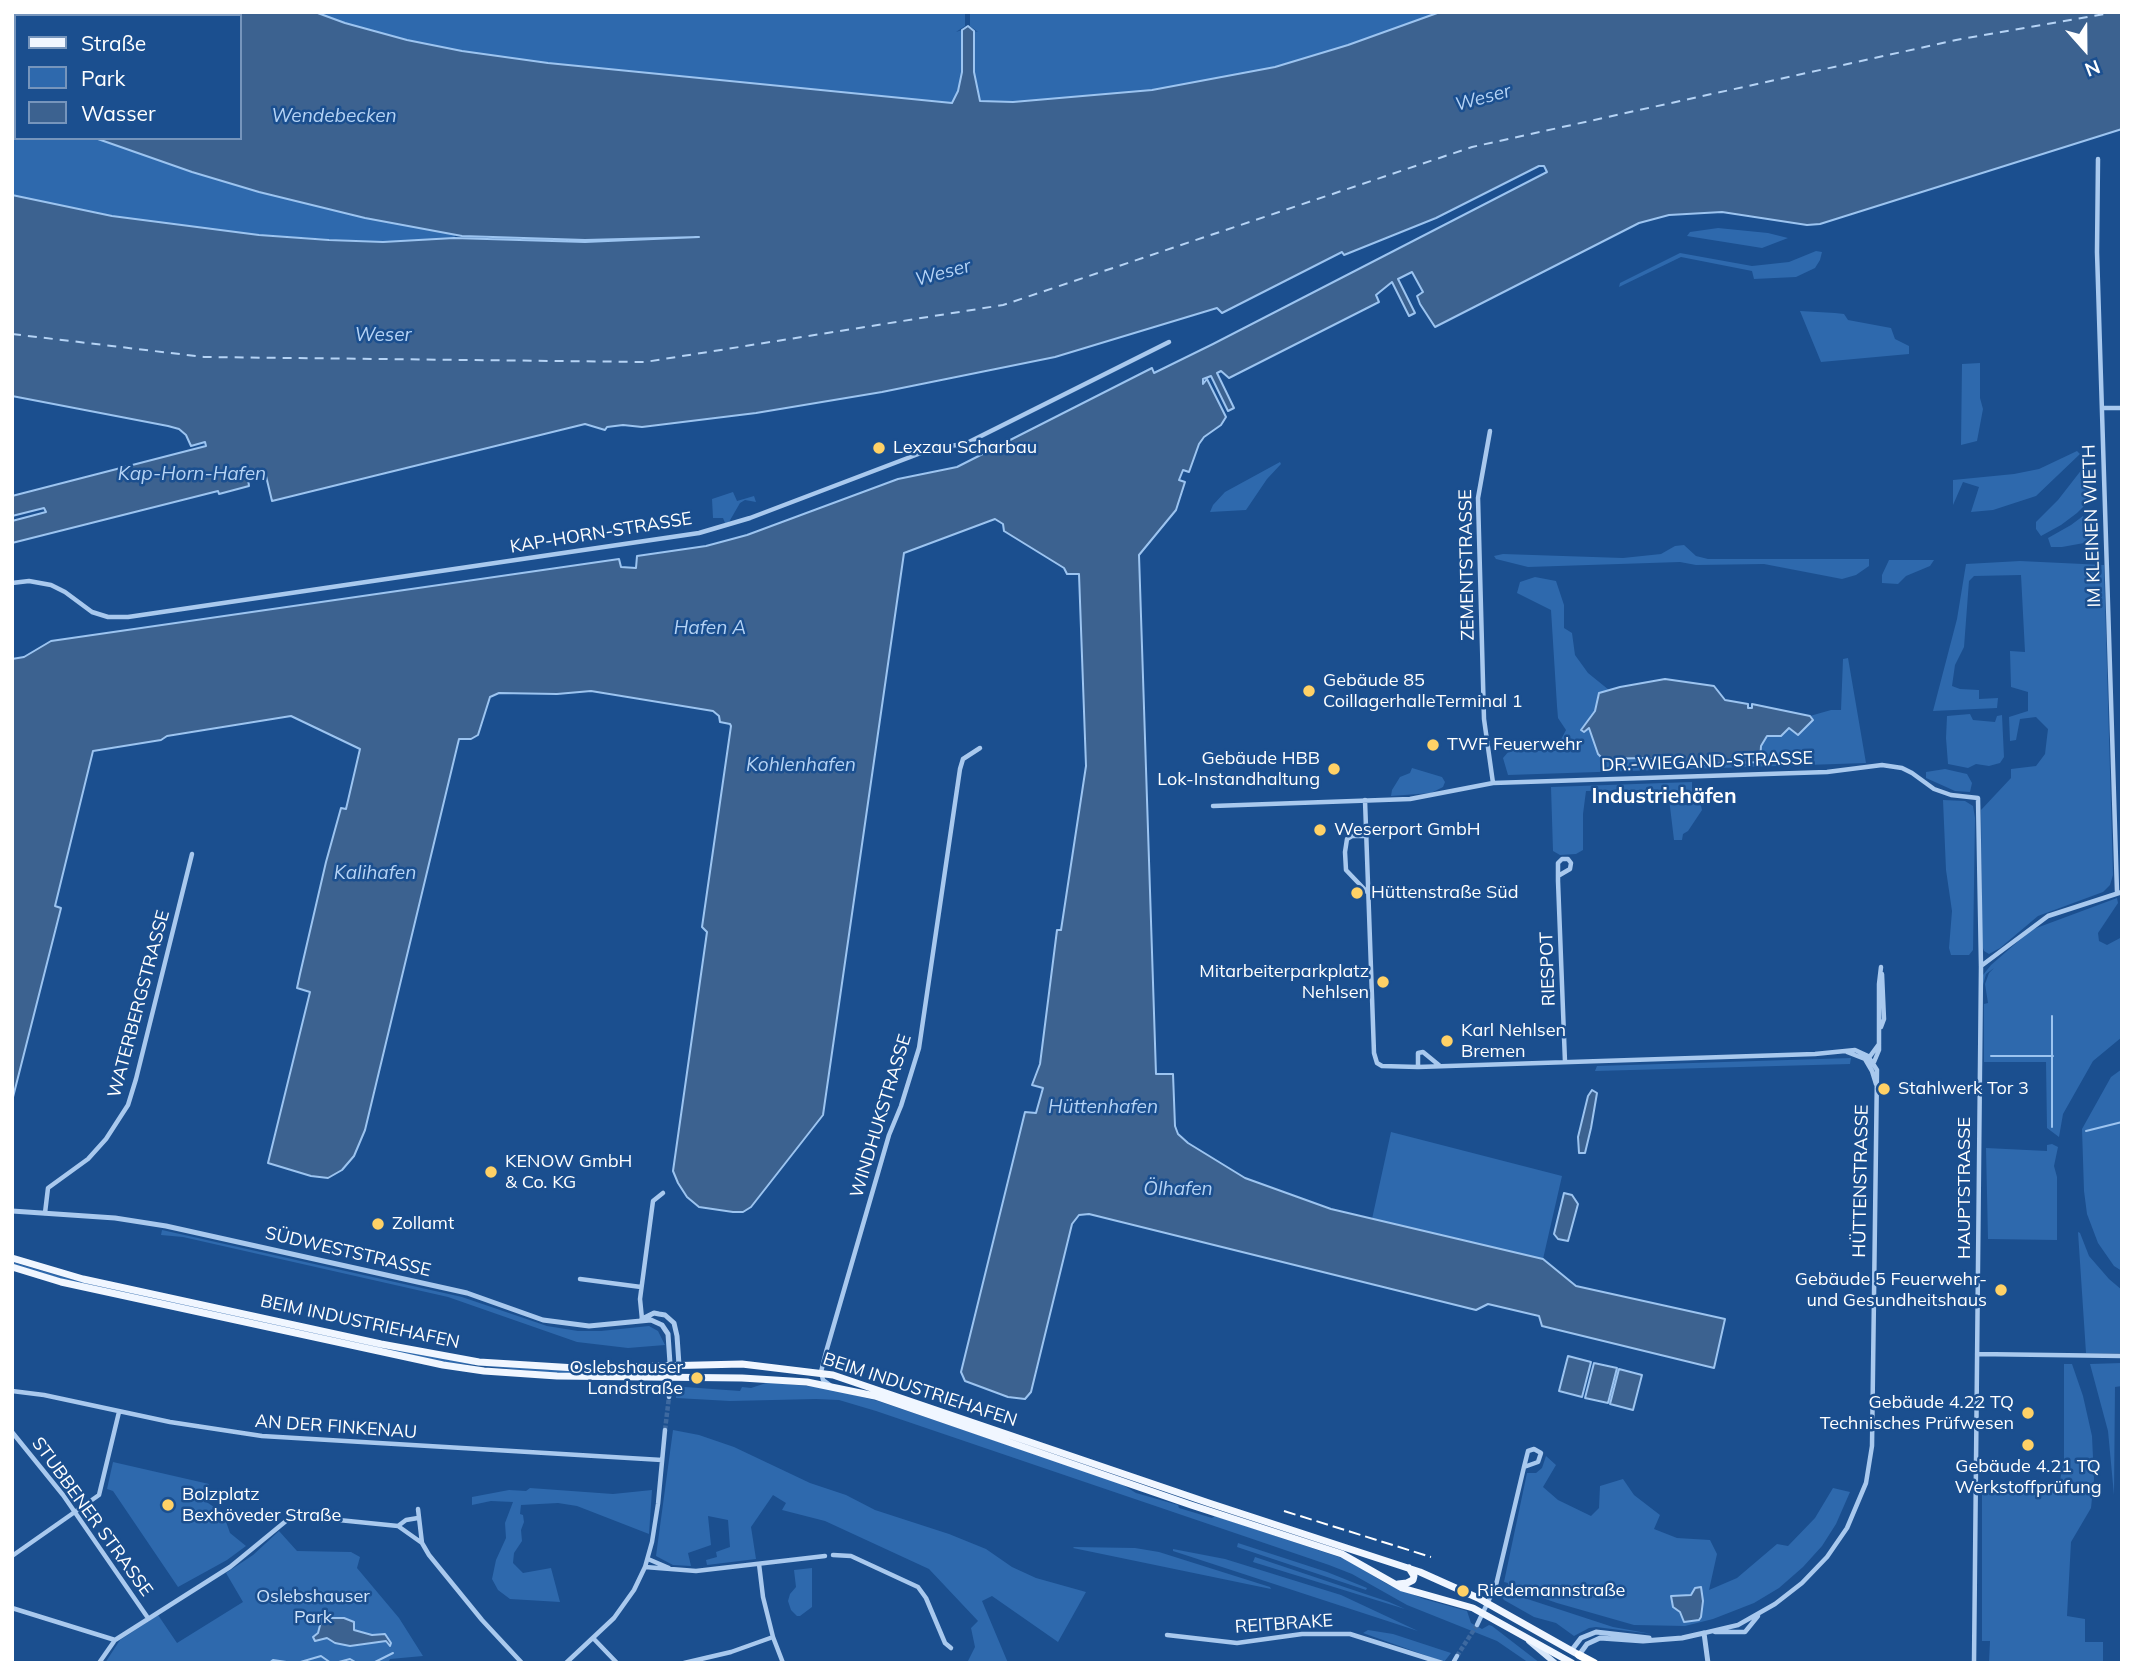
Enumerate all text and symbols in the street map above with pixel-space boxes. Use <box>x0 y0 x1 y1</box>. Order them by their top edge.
legend <box>14 14 242 140</box>
north arrow <box>2050 14 2120 84</box>
text: Straße <box>81 30 146 56</box>
text: N <box>2082 55 2104 82</box>
text: Park <box>81 65 125 91</box>
water label: Weser <box>1453 80 1513 116</box>
text: Wasser <box>81 100 156 126</box>
water label: Wendebecken <box>271 105 397 127</box>
water label: Weser <box>913 255 973 291</box>
water label: Weser <box>354 324 412 346</box>
place label: Lexzau Scharbau <box>893 437 1037 459</box>
marker: Lexzau Scharbau <box>871 440 887 456</box>
street label: IM KLEINEN WIETH <box>2078 444 2106 608</box>
water label: Kap-Horn-Hafen <box>118 463 266 485</box>
street label: ZEMENTSTRASSE <box>1455 489 1479 641</box>
street label: KAP-HORN-STRASSE <box>508 508 694 558</box>
water label: Hafen A <box>674 617 746 639</box>
place label: Gebäude 85 CoillagerhalleTerminal 1 <box>1323 670 1523 712</box>
marker: Gebäude 85 CoillagerhalleTerminal 1 <box>1301 683 1317 699</box>
place label: TWF Feuerwehr <box>1447 734 1582 756</box>
marker: TWF Feuerwehr <box>1425 737 1441 753</box>
place label: Gebäude HBB Lok-Instandhaltung <box>1157 748 1320 790</box>
street label: DR.-WIEGAND-STRASSE <box>1601 748 1813 776</box>
water label: Kohlenhafen <box>746 754 856 776</box>
marker: Gebäude HBB Lok-Instandhaltung <box>1326 761 1342 777</box>
district label: Industriehäfen <box>1591 784 1737 810</box>
place label: Weserport GmbH <box>1334 819 1481 841</box>
marker: Weserport GmbH <box>1312 822 1328 838</box>
water label: Kalihafen <box>334 862 416 884</box>
place label: Hüttenstraße Süd <box>1371 882 1518 904</box>
marker: Hüttenstraße Süd <box>1349 885 1365 901</box>
street label: WATERBERGSTRASSE <box>104 908 174 1100</box>
street label: RIESPOT <box>1536 932 1560 1006</box>
place label: Mitarbeiterparkplatz Nehlsen <box>1199 961 1369 1004</box>
marker: Mitarbeiterparkplatz Nehlsen <box>1375 974 1391 990</box>
place label: Karl Nehlsen Bremen <box>1461 1020 1566 1062</box>
street label: WINDHUKSTRASSE <box>846 1032 916 1200</box>
marker: Karl Nehlsen Bremen <box>1439 1033 1455 1049</box>
place label: Stahlwerk Tor 3 <box>1898 1078 2029 1100</box>
marker: Stahlwerk Tor 3 <box>1876 1081 1892 1097</box>
water label: Hüttenhafen <box>1048 1096 1158 1118</box>
street label: HÜTTENSTRASSE <box>1849 1104 1873 1258</box>
street label: HAUPTSTRASSE <box>1954 1117 1976 1259</box>
place label: KENOW GmbH & Co. KG <box>505 1151 632 1194</box>
marker: KENOW GmbH & Co. KG <box>483 1164 499 1180</box>
water label: Ölhafen <box>1143 1178 1213 1200</box>
place label: Zollamt <box>392 1213 454 1235</box>
marker: Zollamt <box>370 1216 386 1232</box>
street label: SÜDWESTSTRASSE <box>263 1222 433 1282</box>
place label: Gebäude 5 Feuerwehr- und Gesundheitshaus <box>1795 1269 1987 1312</box>
marker: Gebäude 5 Feuerwehr- und Gesundheitshaus <box>1993 1282 2009 1298</box>
street label: BEIM INDUSTRIEHAFEN <box>258 1290 462 1354</box>
street label: BEIM INDUSTRIEHAFEN <box>820 1348 1020 1432</box>
place label: Oslebshauser Landstraße <box>569 1357 683 1400</box>
marker: Oslebshauser Landstraße <box>689 1370 705 1386</box>
place label: Gebäude 4.22 TQ Technisches Prüfwesen <box>1820 1392 2014 1434</box>
marker: Gebäude 4.22 TQ Technisches Prüfwesen <box>2020 1405 2036 1421</box>
street label: AN DER FINKENAU <box>254 1411 418 1443</box>
street label: STUBBENER STRASSE <box>27 1433 157 1601</box>
marker: Gebäude 4.21 TQ Werkstoffprüfung <box>2020 1437 2036 1453</box>
place label: Gebäude 4.21 TQ Werkstoffprüfung <box>1954 1456 2102 1498</box>
place label: Bolzplatz Bexhöveder Straße <box>182 1484 341 1526</box>
marker: Bolzplatz Bexhöveder Straße <box>160 1497 176 1513</box>
place label: Riedemannstraße <box>1477 1580 1625 1602</box>
marker: Riedemannstraße <box>1455 1583 1471 1599</box>
park label: Oslebshauser Park <box>256 1586 370 1628</box>
street label: REITBRAKE <box>1234 1610 1334 1638</box>

